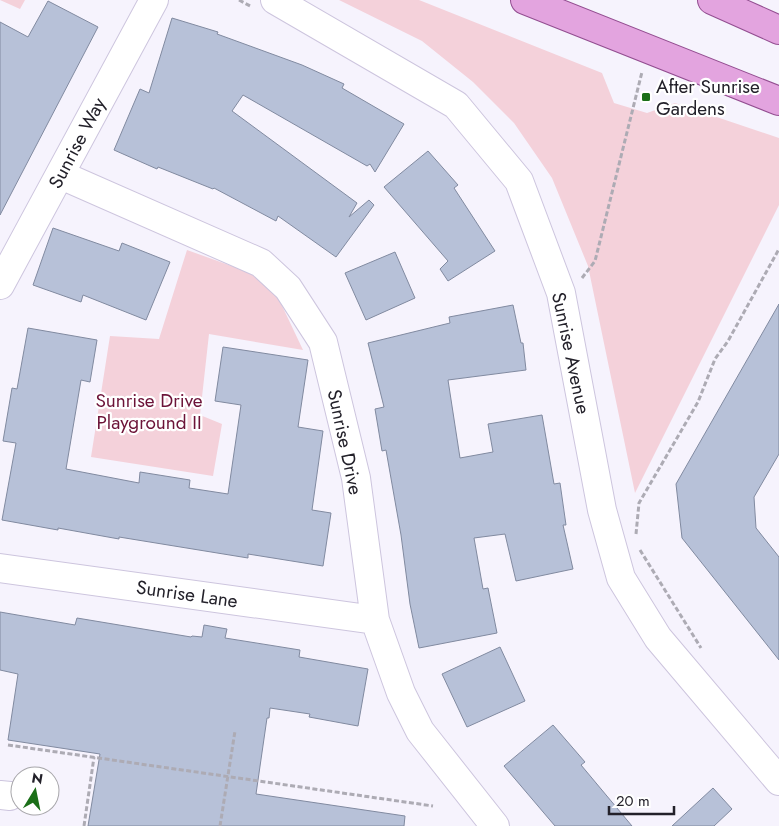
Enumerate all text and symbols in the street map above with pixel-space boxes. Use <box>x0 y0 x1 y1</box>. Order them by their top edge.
place label: After Sunrise Gardens <box>656 73 760 122</box>
marker: After Sunrise Gardens <box>640 91 652 103</box>
street label: Sunrise Way <box>42 92 113 193</box>
street label: Sunrise Avenue <box>545 289 597 417</box>
park label: Sunrise Drive Playground II <box>95 387 203 436</box>
street label: Sunrise Drive <box>321 387 369 497</box>
street label: Sunrise Lane <box>134 574 240 615</box>
north arrow <box>10 766 60 816</box>
text: N <box>30 767 44 789</box>
scale bar <box>609 784 674 816</box>
text: 20 m <box>616 790 650 812</box>

